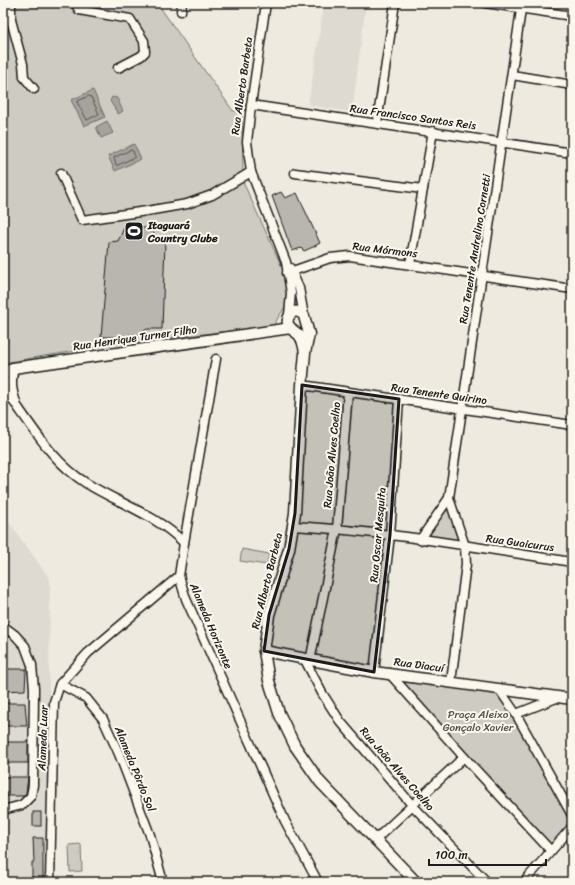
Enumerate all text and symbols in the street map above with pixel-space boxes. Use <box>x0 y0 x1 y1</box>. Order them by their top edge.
street label: Rua Alberto Barbeta <box>226 35 258 136</box>
street label: Rua Francisco Santos Reis <box>349 99 478 135</box>
street label: Rua Tenente Andrelino Cornetti <box>454 172 496 325</box>
place label: Itaguará Country Clube <box>147 216 218 248</box>
sports icon: Itaguará Country Clube <box>123 220 145 242</box>
street label: Rua Mórmons <box>351 237 420 264</box>
street label: Rua Henrique Turner Filho <box>72 320 199 356</box>
street label: Rua Tenente Quirino <box>390 378 489 410</box>
street label: Rua João Alves Coelho <box>318 401 346 509</box>
street label: Rua Oscar Mesquita <box>364 486 392 583</box>
street label: Rua Guaicurus <box>485 529 556 557</box>
street label: Rua Alberto Barbeta <box>246 530 288 631</box>
street label: Alameda Horizonte <box>184 579 238 672</box>
street label: Rua Diacuí <box>393 652 447 678</box>
street label: Alameda Luar <box>32 704 54 772</box>
park label: Praça Aleixo Gonçalo Xavier <box>443 705 515 737</box>
street label: Alameda Pôrdo Sol <box>109 722 161 815</box>
street label: Rua João Alves Coelho <box>355 723 439 816</box>
scale bar <box>429 841 546 867</box>
text: 100 m <box>435 844 468 866</box>

